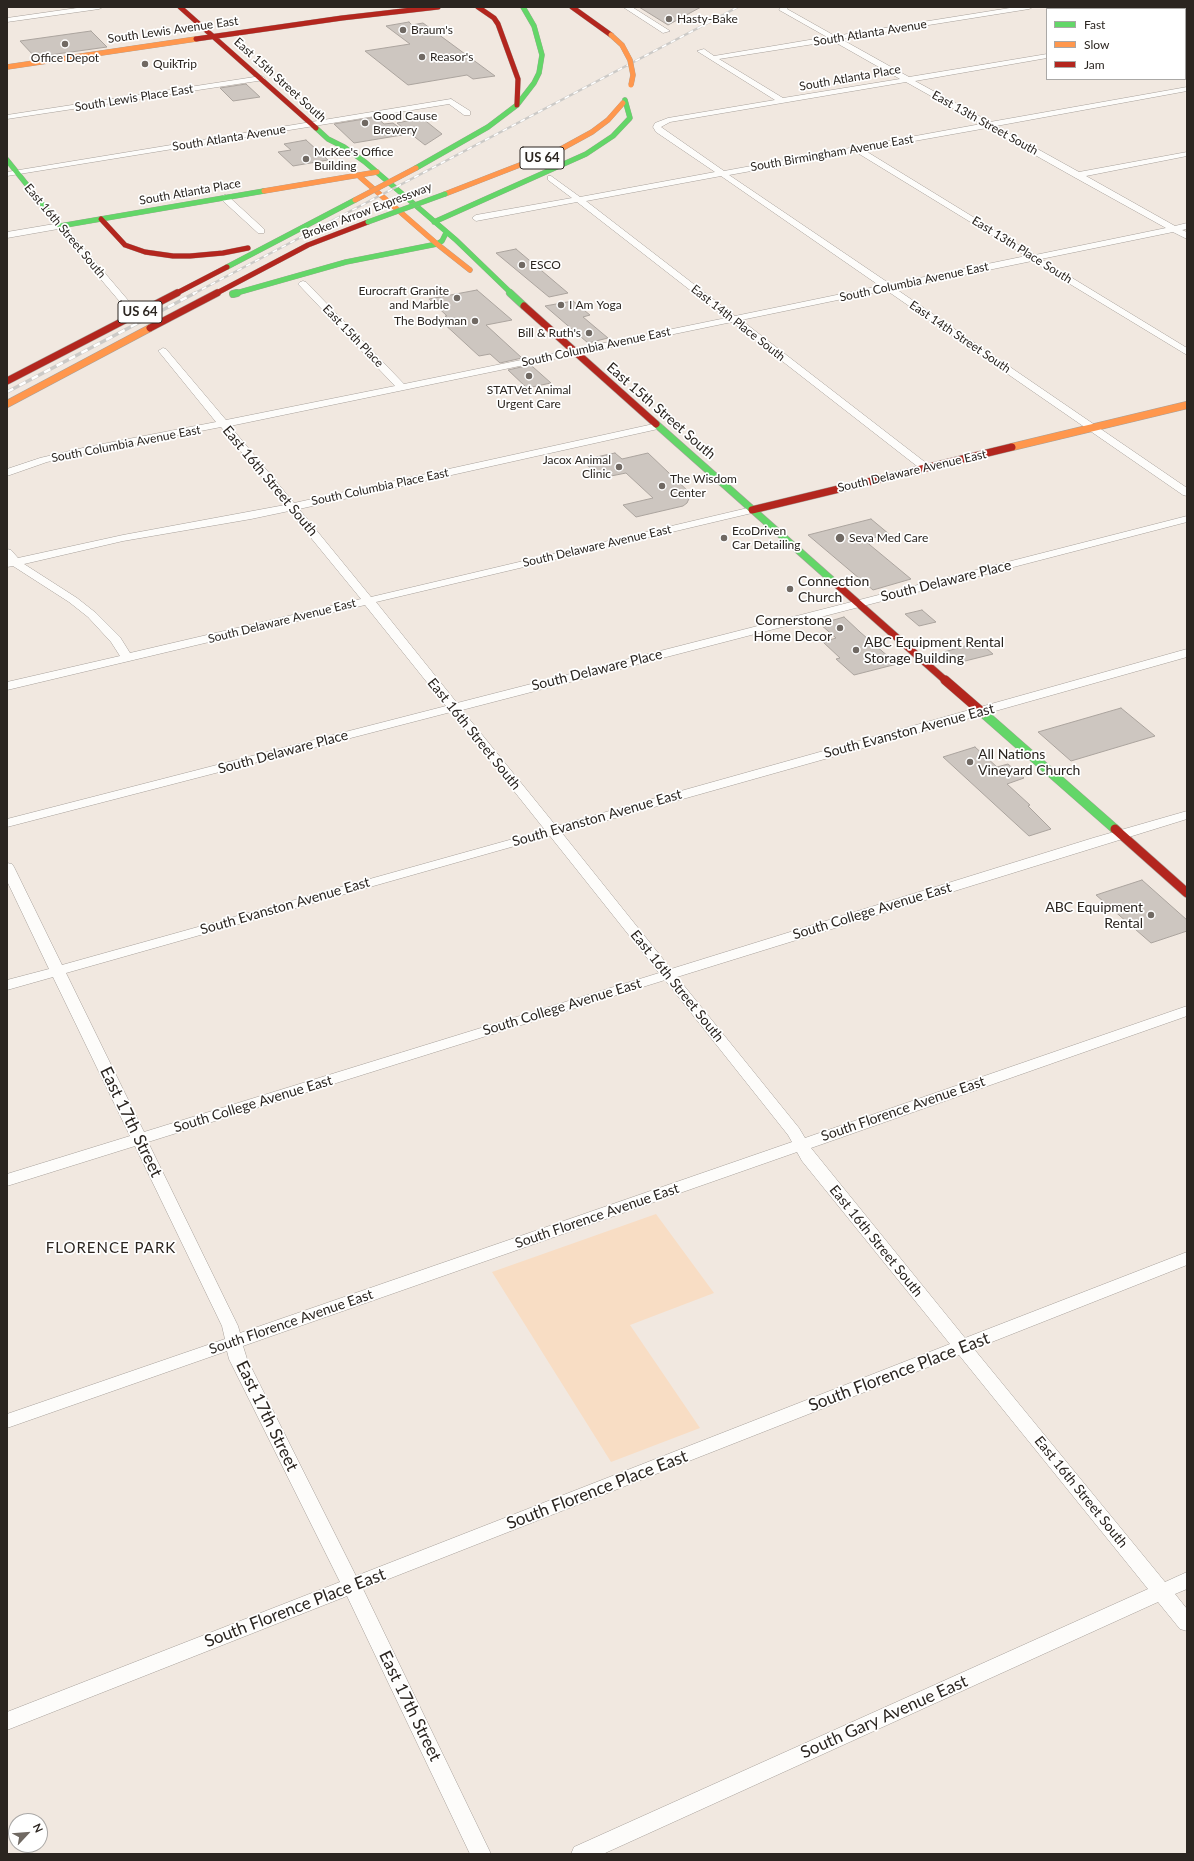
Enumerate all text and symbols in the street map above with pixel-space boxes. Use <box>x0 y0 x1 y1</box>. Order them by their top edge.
legend <box>1046 8 1186 80</box>
place label: Hasty-Bake <box>677 12 738 26</box>
street label: South Lewis Avenue East <box>107 14 239 46</box>
marker: Hasty-Bake <box>664 14 674 24</box>
street label: South Atlanta Avenue <box>812 17 928 49</box>
text: Fast <box>1084 17 1105 32</box>
place label: Braum's <box>411 23 453 37</box>
marker: Braum's <box>398 25 408 35</box>
street label: East 15th Street South <box>231 35 329 125</box>
text: Slow <box>1084 37 1109 52</box>
marker: Office Depot <box>60 39 70 49</box>
place label: Reasor's <box>430 50 473 64</box>
place label: Office Depot <box>31 51 99 65</box>
marker: Reasor's <box>417 52 427 62</box>
place label: QuikTrip <box>153 57 197 71</box>
text: Jam <box>1084 57 1105 72</box>
marker: QuikTrip <box>140 59 150 69</box>
street label: South Atlanta Place <box>798 62 902 94</box>
street label: South Lewis Place East <box>74 82 194 114</box>
street label: East 13th Street South <box>929 88 1041 158</box>
place label: Good Cause Brewery <box>373 109 437 137</box>
marker: Good Cause Brewery <box>360 118 370 128</box>
street label: South Atlanta Avenue <box>171 122 287 154</box>
street label: South Birmingham Avenue East <box>749 132 915 174</box>
place label: McKee's Office Building <box>314 145 393 173</box>
road number: US 64 <box>520 147 564 169</box>
marker: McKee's Office Building <box>301 154 311 164</box>
street label: South Atlanta Place <box>138 176 242 208</box>
street label: Broken Arrow Expressway <box>300 180 434 242</box>
street label: East 16th Street South <box>21 181 109 281</box>
street label: East 13th Place South <box>969 213 1075 287</box>
place label: ESCO <box>530 258 561 272</box>
street label: South Columbia Avenue East <box>838 259 990 305</box>
marker: ESCO <box>517 260 527 270</box>
street label: East 14th Place South <box>688 282 788 364</box>
place label: Eurocraft Granite and Marble <box>358 284 449 312</box>
marker: Eurocraft Granite and Marble <box>452 293 462 303</box>
place label: I Am Yoga <box>569 298 622 312</box>
street label: East 14th Street South <box>907 298 1013 376</box>
marker: I Am Yoga <box>556 300 566 310</box>
road number: US 64 <box>118 301 162 323</box>
street label: East 15th Place <box>320 302 386 370</box>
place label: The Bodyman <box>394 314 467 328</box>
marker: The Bodyman <box>470 316 480 326</box>
street label: South Columbia Avenue East <box>520 324 672 370</box>
place label: Bill & Ruth's <box>518 326 581 340</box>
marker: Bill & Ruth's <box>584 328 594 338</box>
street label: East 15th Street South <box>603 359 719 463</box>
marker: STATVet Animal Urgent Care <box>524 371 534 381</box>
place label: STATVet Animal Urgent Care <box>487 383 571 411</box>
street label: South Columbia Avenue East <box>50 422 202 466</box>
street label: East 16th Street South <box>219 422 321 540</box>
street label: South Delaware Avenue East <box>836 447 988 495</box>
place label: Jacox Animal Clinic <box>543 453 611 481</box>
marker: Jacox Animal Clinic <box>614 462 624 472</box>
street label: South Columbia Place East <box>310 465 450 509</box>
place label: The Wisdom Center <box>670 472 737 500</box>
marker: The Wisdom Center <box>657 481 667 491</box>
street label: South Delaware Avenue East <box>521 522 673 570</box>
place label: EcoDriven Car Detailing <box>732 524 801 552</box>
place label: Seva Med Care <box>849 531 928 545</box>
marker: Seva Med Care <box>834 532 846 544</box>
marker: EcoDriven Car Detailing <box>719 533 729 543</box>
street label: South Delaware Place <box>879 557 1013 605</box>
place label: Connection Church <box>798 573 869 606</box>
marker: Connection Church <box>785 584 795 594</box>
street label: South Delaware Avenue East <box>206 596 358 646</box>
place label: Cornerstone Home Decor <box>754 612 832 644</box>
marker: Cornerstone Home Decor <box>835 623 845 633</box>
place label: ABC Equipment Rental Storage Building <box>864 634 1004 666</box>
marker: ABC Equipment Rental Storage Building <box>851 645 861 655</box>
street label: South Delaware Place <box>530 646 664 694</box>
street label: East 16th Street South <box>424 675 524 793</box>
street label: South Evanston Avenue East <box>822 700 996 762</box>
street label: South Delaware Place <box>216 727 350 777</box>
place label: All Nations Vineyard Church <box>978 746 1080 778</box>
marker: All Nations Vineyard Church <box>965 757 975 767</box>
street label: South Evanston Avenue East <box>510 786 684 850</box>
street label: South Evanston Avenue East <box>198 874 372 938</box>
street label: South College Avenue East <box>791 879 953 943</box>
place label: ABC Equipment Rental <box>1045 899 1143 932</box>
marker: ABC Equipment Rental <box>1146 910 1156 920</box>
street label: East 16th Street South <box>627 927 727 1045</box>
street label: South College Avenue East <box>481 975 643 1039</box>
street label: East 17th Street <box>95 1063 167 1181</box>
street label: South College Avenue East <box>172 1072 334 1136</box>
street label: South Florence Avenue East <box>819 1073 987 1145</box>
street label: South Florence Avenue East <box>513 1180 681 1252</box>
street label: East 16th Street South <box>826 1182 926 1300</box>
district label: FLORENCE PARK <box>46 1239 176 1257</box>
street label: South Florence Avenue East <box>207 1286 375 1358</box>
street label: South Florence Place East <box>806 1328 992 1416</box>
street label: East 17th Street <box>231 1357 303 1475</box>
street label: East 16th Street South <box>1031 1433 1131 1551</box>
street label: South Florence Place East <box>504 1446 690 1534</box>
street label: South Florence Place East <box>202 1564 388 1652</box>
street label: East 17th Street <box>374 1647 446 1765</box>
street label: South Gary Avenue East <box>797 1671 971 1763</box>
north arrow <box>8 1813 48 1853</box>
text: N <box>31 1821 46 1835</box>

